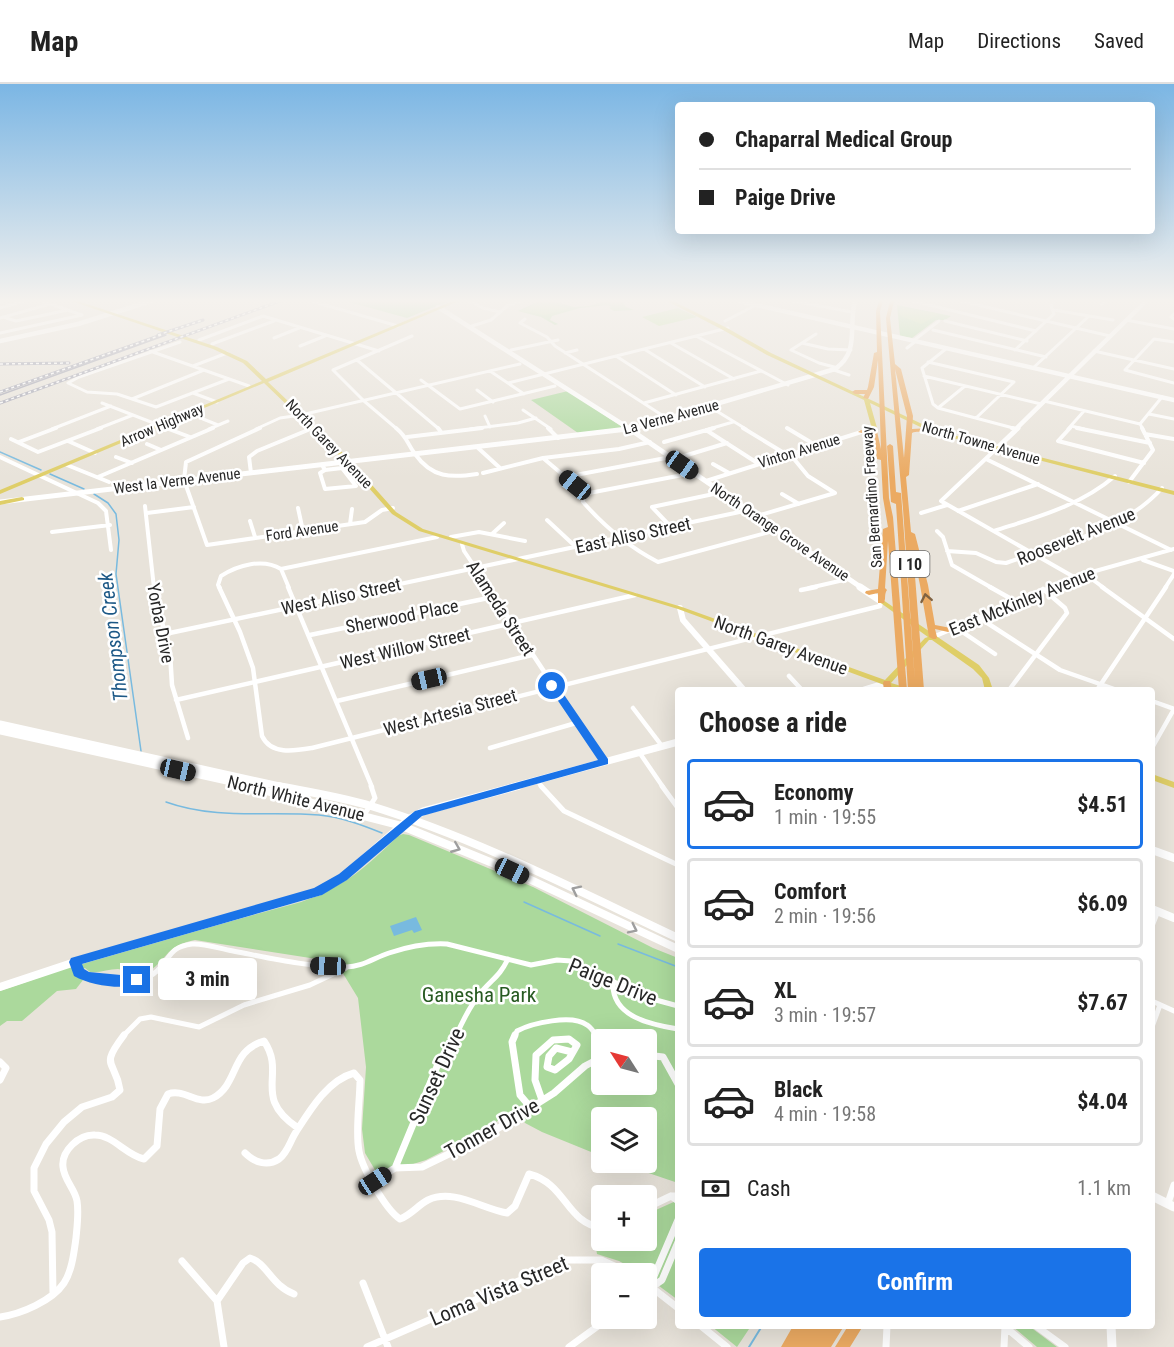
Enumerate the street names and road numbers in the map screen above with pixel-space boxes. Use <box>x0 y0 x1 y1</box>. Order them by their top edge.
street label: North Garey Avenue <box>282 396 376 492</box>
street label: La Verne Avenue <box>621 396 721 438</box>
street label: Arrow Highway <box>118 399 206 451</box>
street label: North Towne Avenue <box>920 418 1042 468</box>
street label: San Bernardino Freeway <box>858 426 886 568</box>
street label: Vinton Avenue <box>756 430 842 472</box>
street label: West la Verne Avenue <box>113 464 241 498</box>
street label: North Orange Grove Avenue <box>707 479 853 585</box>
street label: Roosevelt Avenue <box>1014 503 1138 569</box>
street label: East Aliso Street <box>573 513 693 557</box>
street label: Ford Avenue <box>265 517 339 545</box>
road number: I 10 <box>890 551 930 577</box>
street label: Alameda Street <box>463 557 539 659</box>
street label: East McKinley Avenue <box>946 562 1098 640</box>
street label: West Aliso Street <box>279 573 403 619</box>
street label: Yorba Drive <box>143 581 179 665</box>
street label: Sherwood Place <box>344 595 460 637</box>
street label: North Garey Avenue <box>711 611 851 679</box>
street label: West Willow Street <box>338 623 472 673</box>
street label: West Artesia Street <box>381 684 519 740</box>
street label: North White Avenue <box>225 771 367 825</box>
street label: Paige Drive <box>565 953 661 1011</box>
street label: Sunset Drive <box>404 1024 470 1128</box>
street label: Tonner Drive <box>441 1093 543 1165</box>
street label: Loma Vista Street <box>426 1251 572 1331</box>

